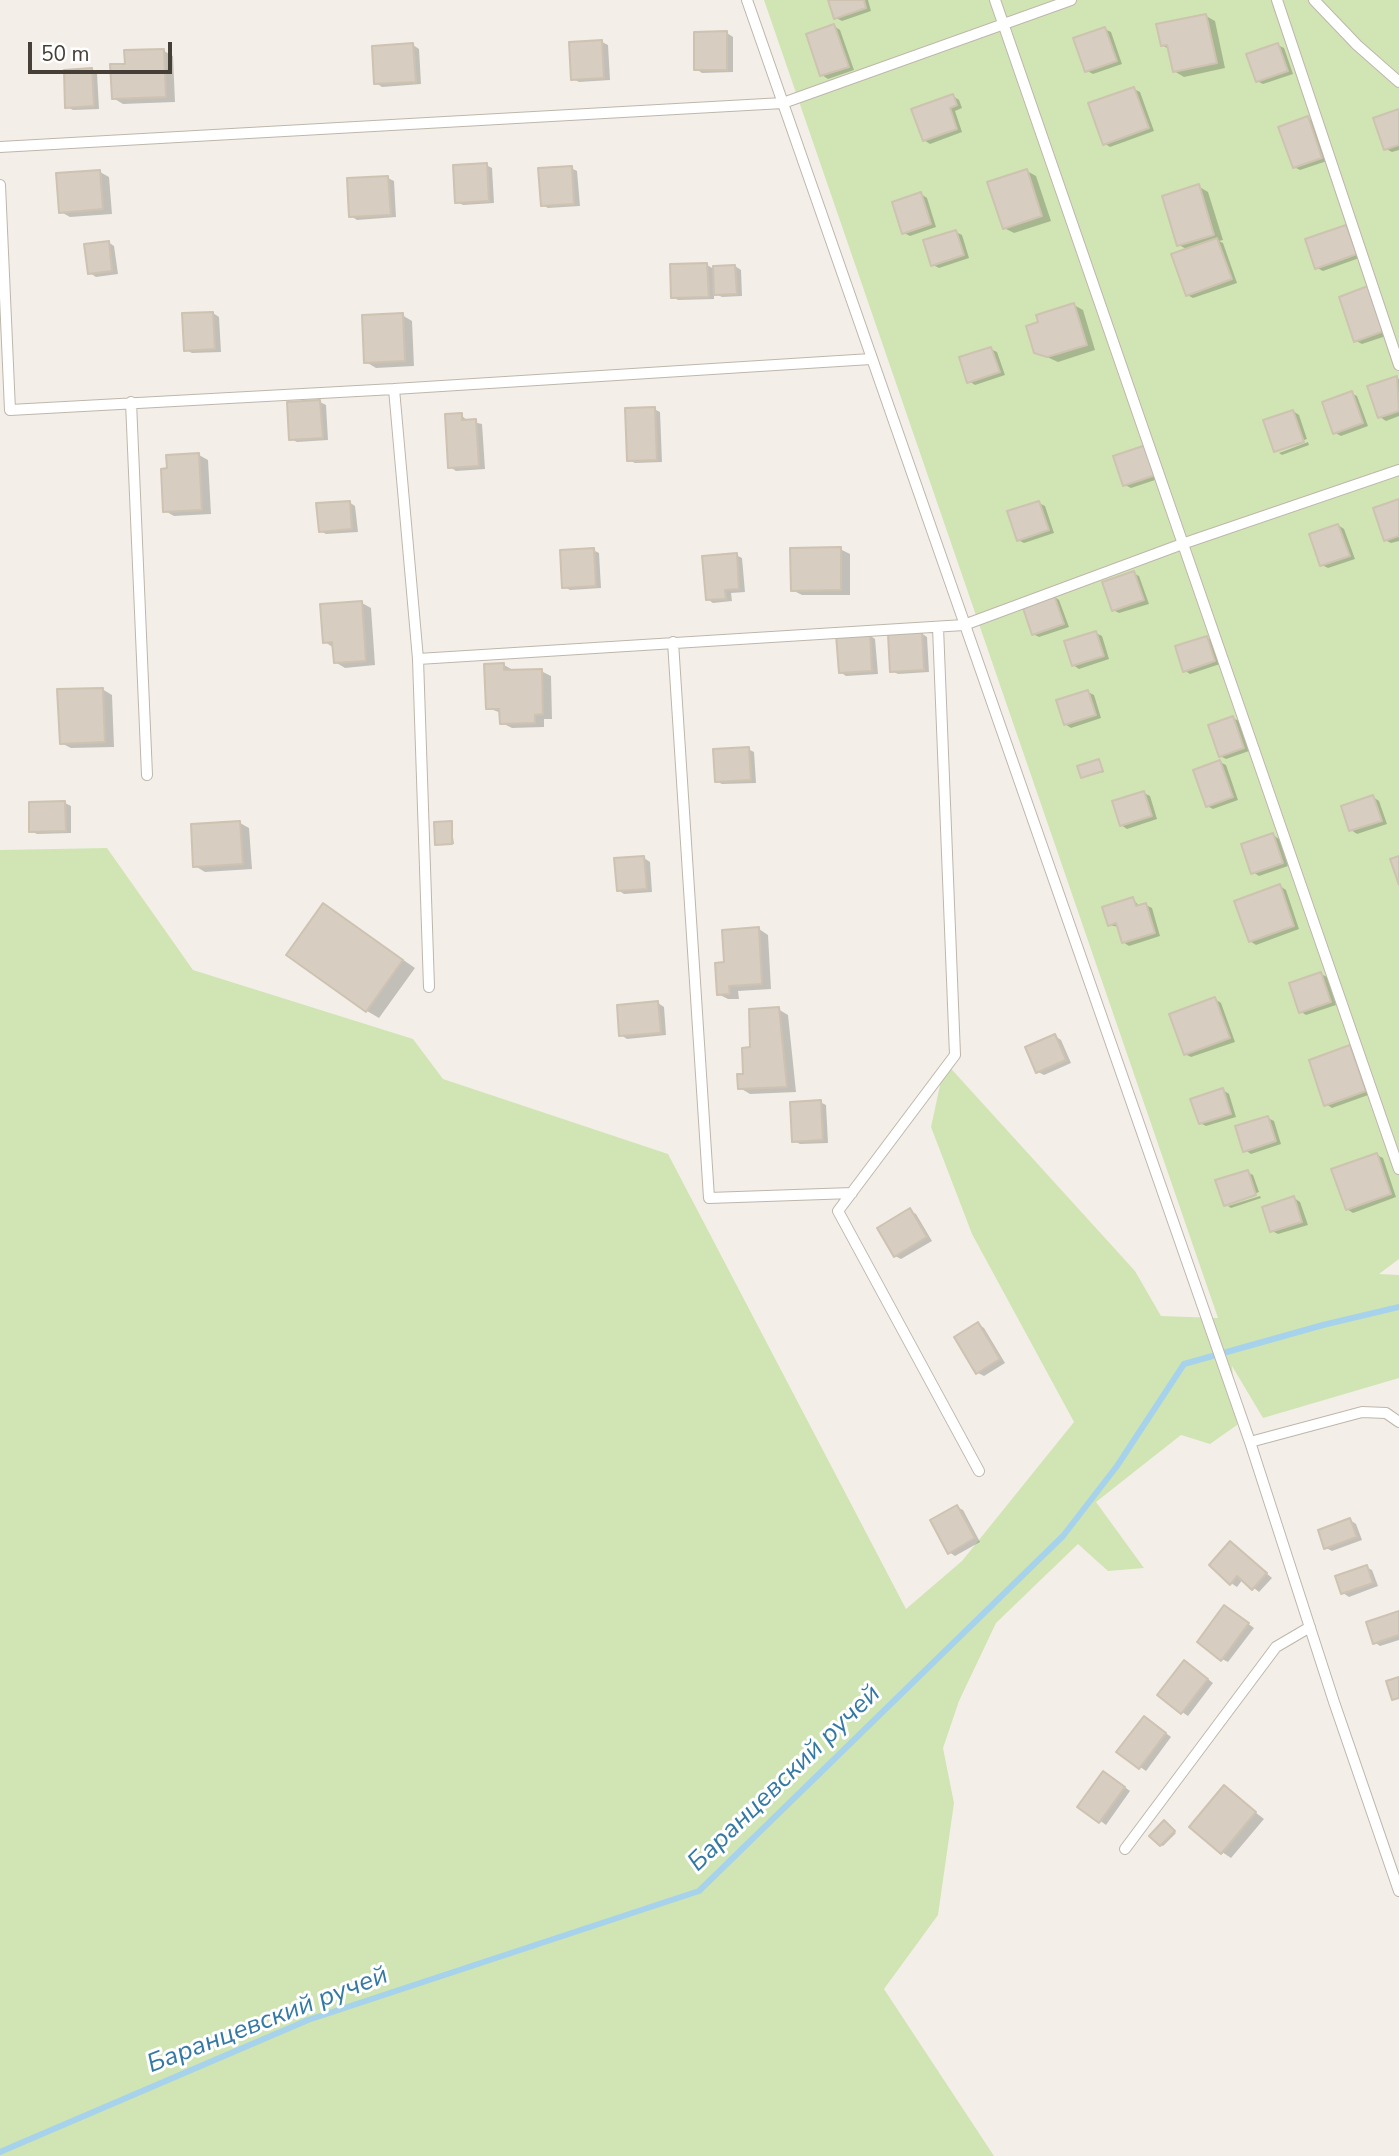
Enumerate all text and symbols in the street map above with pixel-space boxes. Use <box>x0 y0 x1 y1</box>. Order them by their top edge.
scale bar <box>32 28 175 72</box>
text: 50 m <box>41 40 90 68</box>
water label: Баранцевский ручей <box>682 1679 888 1879</box>
water label: Баранцевский ручей <box>143 1961 393 2081</box>

